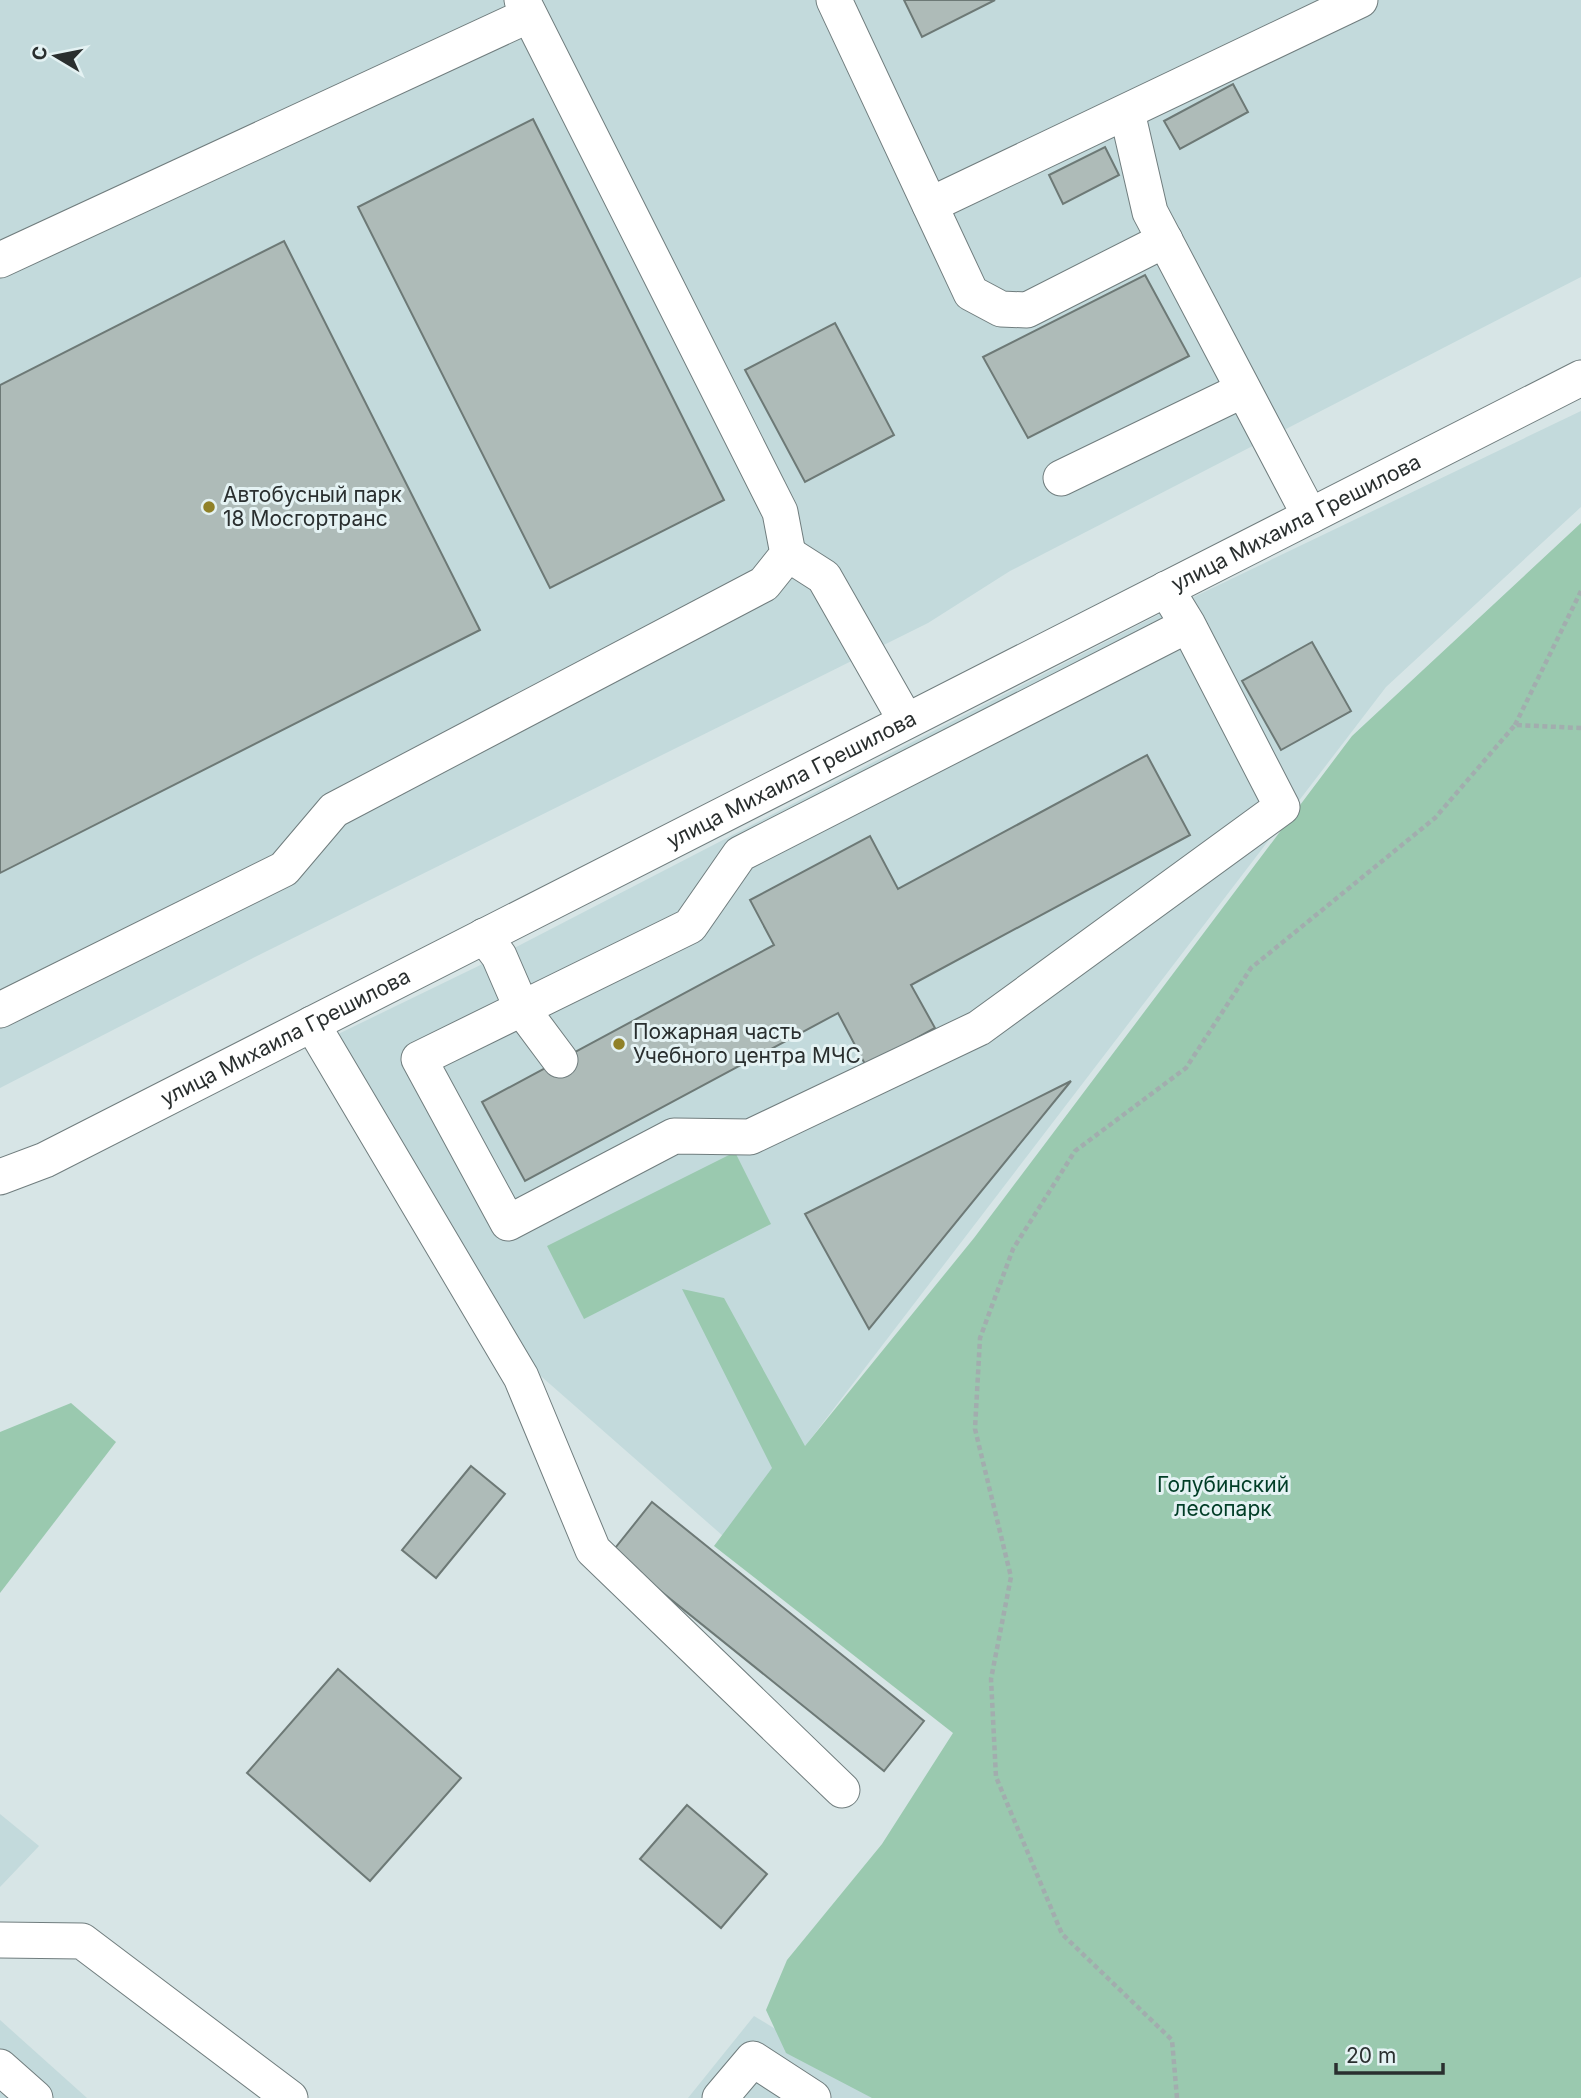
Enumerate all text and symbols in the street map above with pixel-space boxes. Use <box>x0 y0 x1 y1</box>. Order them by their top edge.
north arrow <box>21 21 91 91</box>
text: С <box>27 44 52 62</box>
street label: улица Михаила Грешилова <box>1167 449 1425 597</box>
place label: Автобусный парк 18 Мосгортранс <box>223 482 402 531</box>
marker: Автобусный парк 18 Мосгортранс <box>201 499 217 515</box>
street label: улица Михаила Грешилова <box>663 706 920 853</box>
street label: улица Михаила Грешилова <box>156 963 414 1111</box>
place label: Пожарная часть Учебного центра МЧС <box>633 1019 861 1068</box>
marker: Пожарная часть Учебного центра МЧС <box>611 1036 627 1052</box>
park label: Голубинский лесопарк <box>1157 1472 1289 1521</box>
scale bar <box>1336 2032 1443 2076</box>
text: 20 m <box>1346 2043 1396 2068</box>

